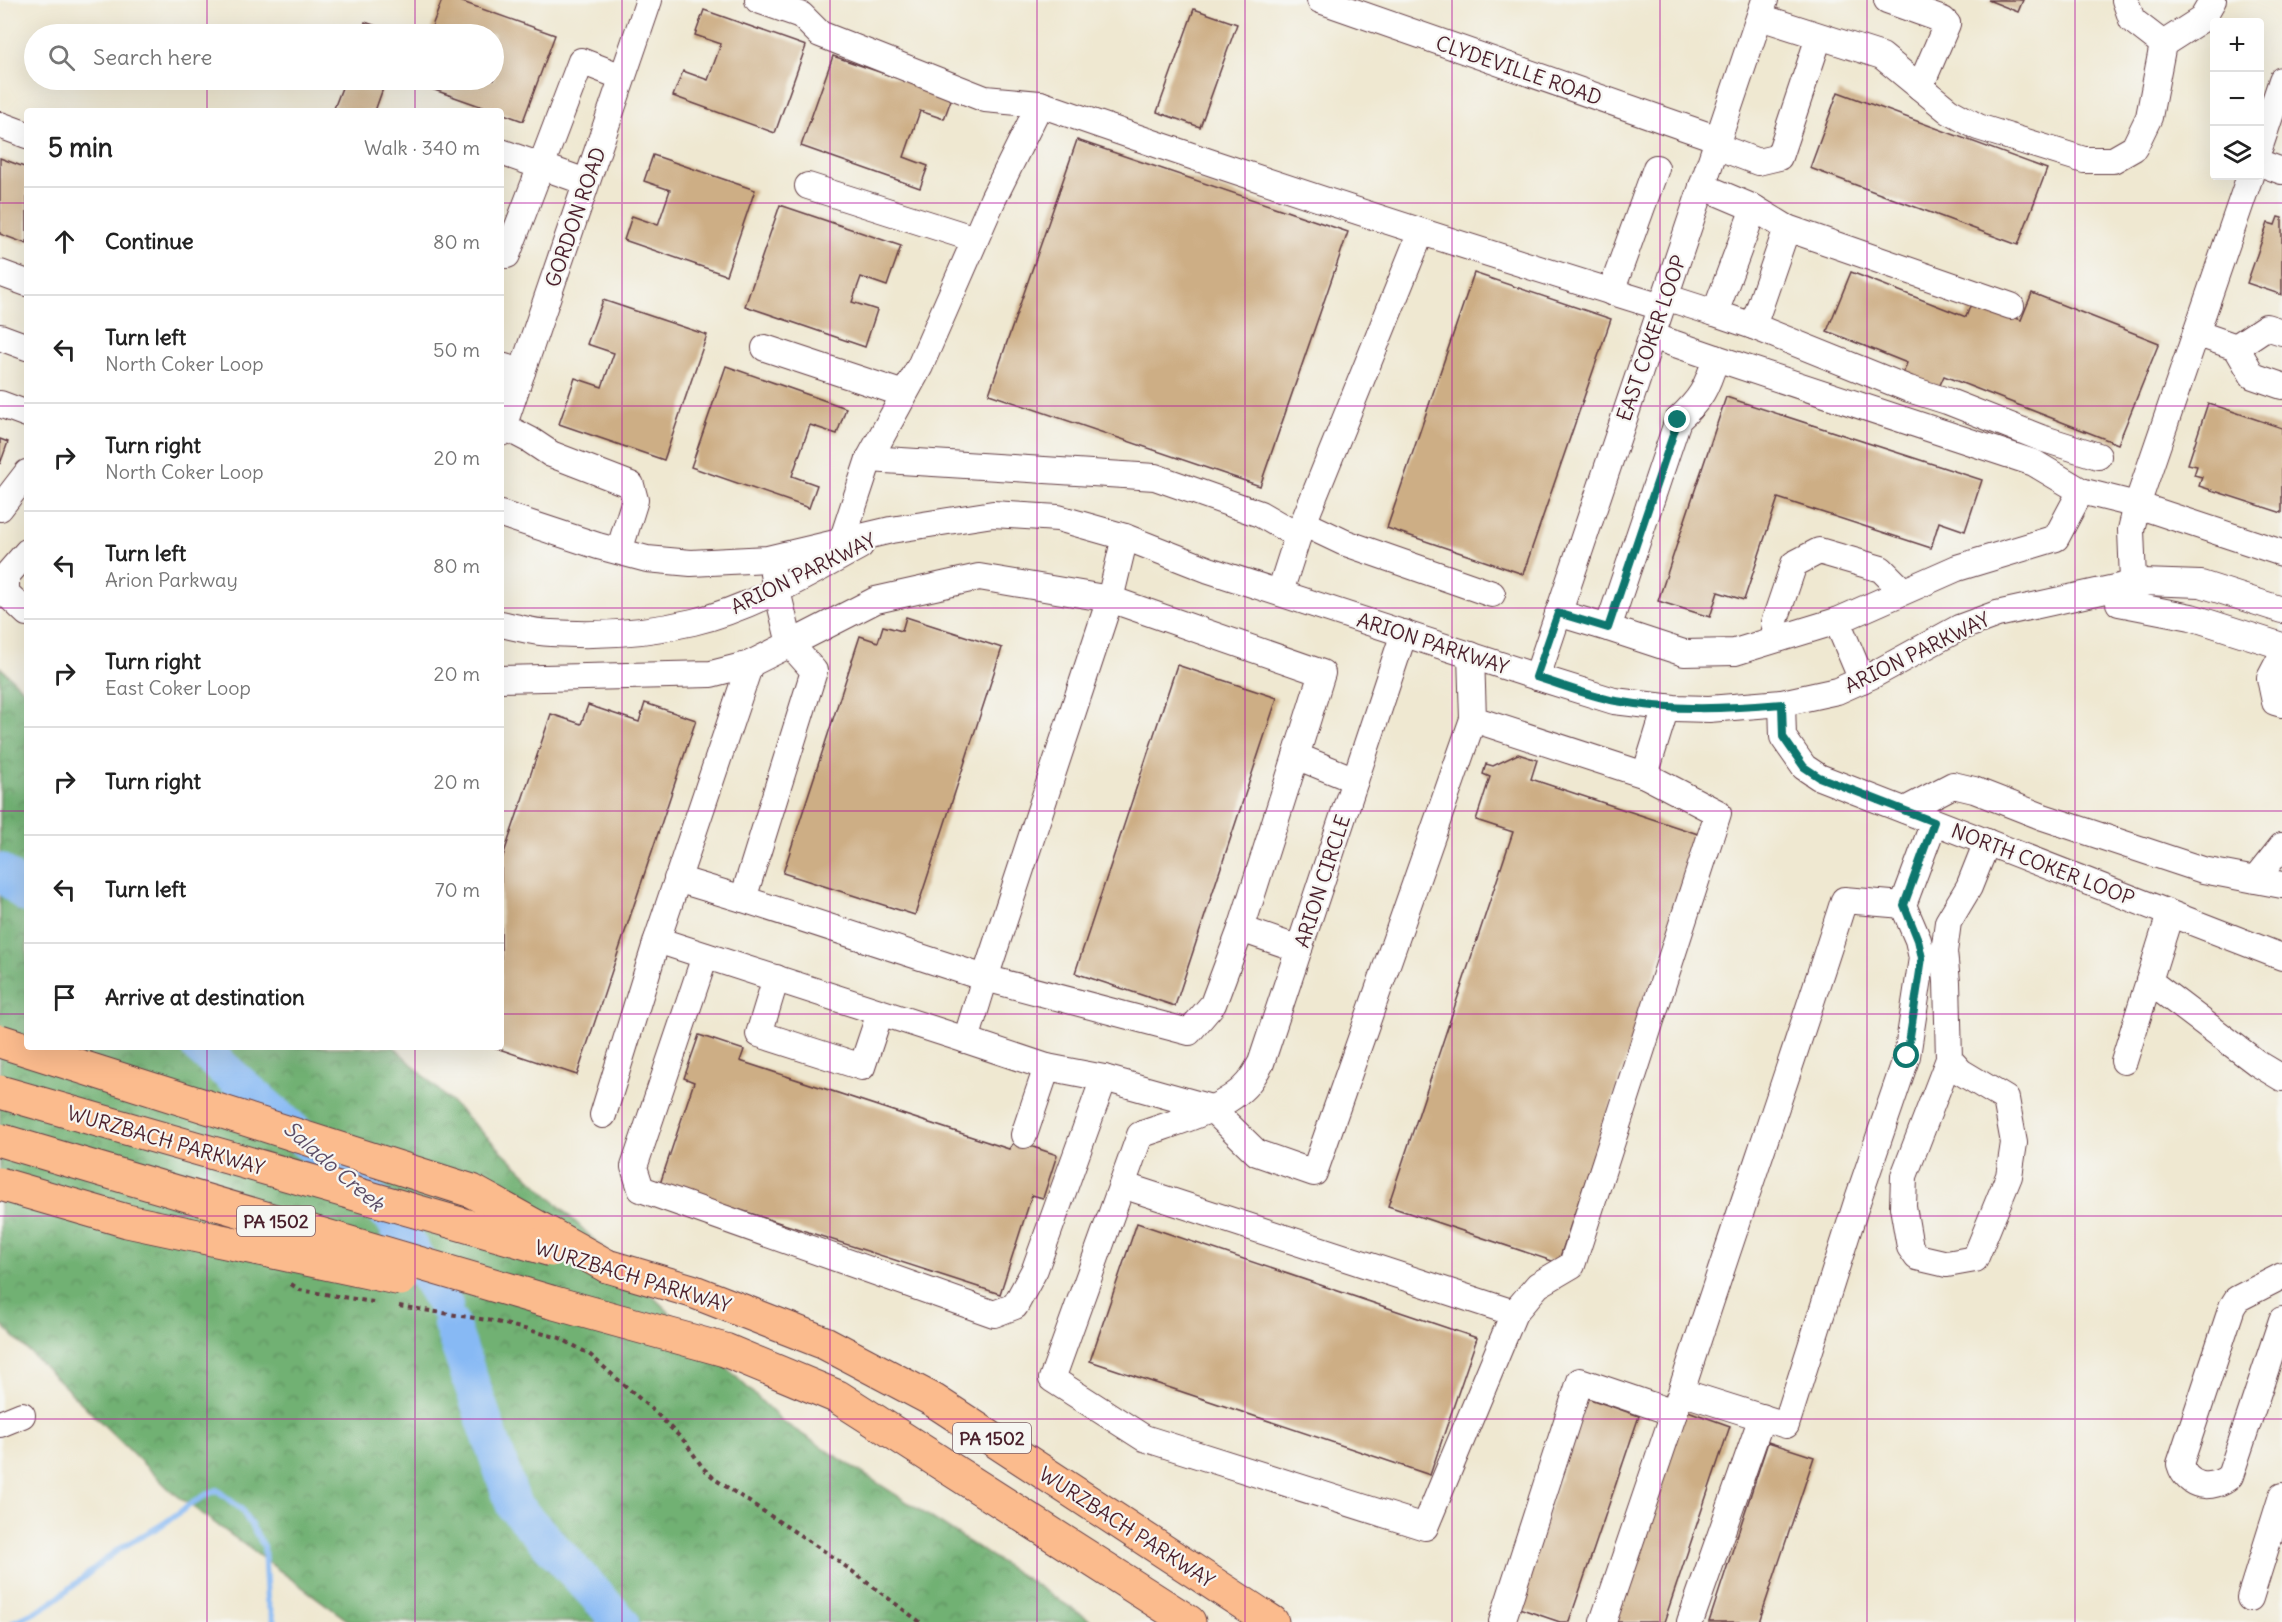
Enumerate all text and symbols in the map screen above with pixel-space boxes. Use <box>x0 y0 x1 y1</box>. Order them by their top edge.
map controls <box>2210 18 2264 180</box>
button: + <box>2210 18 2264 72</box>
search box <box>24 24 504 90</box>
street label: CLYDEVILLE ROAD <box>1433 30 1605 110</box>
icon: search <box>45 41 78 74</box>
text: Search here <box>93 43 212 71</box>
button: − <box>2210 72 2264 126</box>
button: layers <box>2210 126 2264 180</box>
text: 5 min <box>48 131 113 164</box>
text: Walk · 340 m <box>364 135 480 160</box>
street label: GORDON ROAD <box>539 144 611 290</box>
icon: ahead <box>48 225 81 258</box>
text: Continue <box>105 227 194 255</box>
text: 80 m <box>433 229 480 254</box>
street label: EAST COKER LOOP <box>1611 252 1691 424</box>
text: Turn left <box>105 323 186 351</box>
icon: left <box>48 333 81 366</box>
text: 50 m <box>433 337 480 362</box>
text: North Coker Loop <box>105 351 264 376</box>
route end <box>1664 406 1690 432</box>
text: Turn right <box>105 431 201 459</box>
icon: right <box>48 441 81 474</box>
text: 20 m <box>434 445 480 470</box>
text: North Coker Loop <box>105 459 264 484</box>
street label: ARION PARKWAY <box>726 527 880 619</box>
text: Turn left <box>105 539 186 567</box>
icon: left <box>48 549 81 582</box>
text: 80 m <box>433 553 480 578</box>
text: Arion Parkway <box>105 567 238 592</box>
street label: ARION PARKWAY <box>1840 606 1994 698</box>
street label: ARION PARKWAY <box>1354 607 1512 679</box>
text: Turn right <box>105 647 201 675</box>
icon: right <box>48 657 81 690</box>
text: 20 m <box>434 661 480 686</box>
text: East Coker Loop <box>105 675 251 700</box>
icon: right <box>48 765 81 798</box>
text: Turn right <box>105 767 201 795</box>
text: 20 m <box>434 769 480 794</box>
street label: ARION CIRCLE <box>1289 811 1355 951</box>
street label: NORTH COKER LOOP <box>1948 818 2138 910</box>
icon: left <box>48 873 81 906</box>
text: Turn left <box>105 875 186 903</box>
text: 70 m <box>435 877 480 902</box>
icon: arrive <box>48 981 81 1014</box>
text: Arrive at destination <box>105 983 305 1011</box>
route start <box>1893 1042 1919 1068</box>
street label: WURZBACH PARKWAY <box>64 1100 268 1180</box>
water label: Salado Creek <box>278 1115 391 1218</box>
road number: PA 1502 <box>237 1206 315 1236</box>
street label: WURZBACH PARKWAY <box>532 1234 734 1318</box>
road number: PA 1502 <box>953 1423 1031 1453</box>
street label: WURZBACH PARKWAY <box>1035 1461 1219 1593</box>

